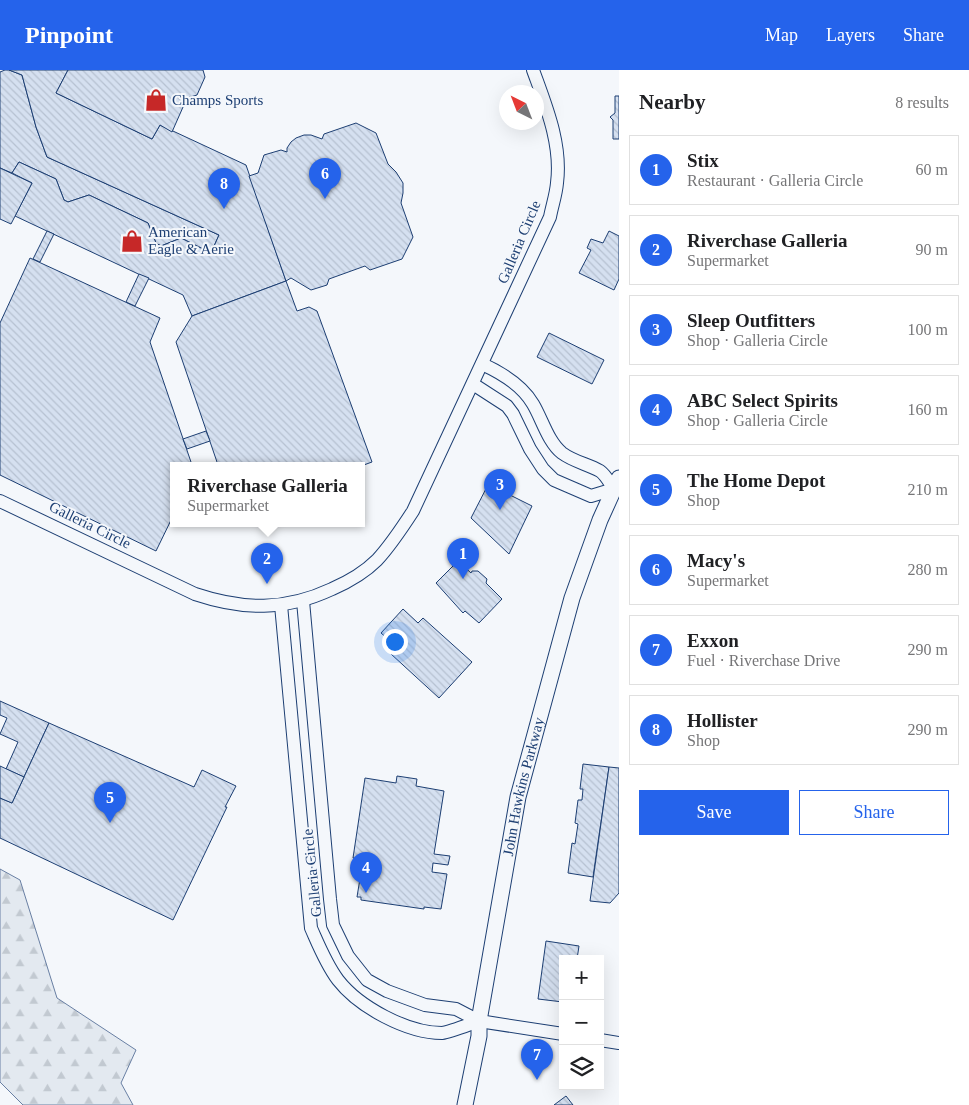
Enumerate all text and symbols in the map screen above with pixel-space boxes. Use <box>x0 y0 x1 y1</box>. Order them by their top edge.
text: Pinpoint <box>25 22 113 48</box>
text: Map <box>765 25 798 45</box>
text: Layers <box>826 25 875 45</box>
text: Share <box>903 25 944 45</box>
north arrow <box>499 85 544 130</box>
shop icon: Champs Sports <box>143 87 169 113</box>
text: Nearby <box>639 90 706 114</box>
place label: Champs Sports <box>172 92 263 108</box>
text: 8 results <box>895 94 949 111</box>
text: Stix <box>687 150 719 171</box>
pin: 6 <box>309 158 341 199</box>
text: 1 <box>652 161 660 178</box>
text: 60 m <box>916 161 948 178</box>
pin: 8 <box>208 168 240 209</box>
text: Restaurant · Galleria Circle <box>687 172 863 189</box>
street label: Galleria Circle <box>494 198 544 286</box>
place label: American Eagle & Aerie <box>148 224 234 257</box>
shop icon: American Eagle & Aerie <box>119 228 145 254</box>
text: Riverchase Galleria <box>687 230 848 251</box>
text: 2 <box>652 241 660 258</box>
text: 90 m <box>916 241 948 258</box>
text: Supermarket <box>687 252 769 269</box>
text: Sleep Outfitters <box>687 310 815 331</box>
text: 3 <box>652 321 660 338</box>
text: 100 m <box>908 321 948 338</box>
text: Shop · Galleria Circle <box>687 332 828 349</box>
text: ABC Select Spirits <box>687 390 838 411</box>
text: 4 <box>652 401 660 418</box>
text: 160 m <box>908 401 948 418</box>
text: Shop · Galleria Circle <box>687 412 828 429</box>
popup <box>170 462 365 527</box>
pin: 3 <box>484 469 516 510</box>
text: The Home Depot <box>687 470 825 491</box>
text: Riverchase Galleria <box>187 475 348 496</box>
text: 5 <box>652 481 660 498</box>
text: 210 m <box>908 481 948 498</box>
text: Shop <box>687 492 720 509</box>
text: Supermarket <box>187 497 269 514</box>
street label: Galleria Circle <box>47 498 134 552</box>
pin: 1 <box>447 538 479 579</box>
pin: 2 <box>251 543 283 584</box>
text: Macy's <box>687 550 745 571</box>
text: 6 <box>652 561 660 578</box>
text: 280 m <box>908 561 948 578</box>
text: Supermarket <box>687 572 769 589</box>
your location <box>382 629 408 655</box>
text: Exxon <box>687 630 739 651</box>
text: 7 <box>652 641 660 658</box>
text: 290 m <box>908 641 948 658</box>
text: Fuel · Riverchase Drive <box>687 652 840 669</box>
text: Hollister <box>687 710 758 731</box>
street label: John Hawkins Parkway <box>500 715 547 857</box>
text: 8 <box>652 721 660 738</box>
text: 290 m <box>908 721 948 738</box>
text: Shop <box>687 732 720 749</box>
pin: 5 <box>94 782 126 823</box>
button: Save <box>639 790 789 835</box>
button: Share <box>799 790 949 835</box>
street label: Galleria Circle <box>299 828 325 918</box>
pin: 4 <box>350 852 382 893</box>
map controls <box>559 955 604 1090</box>
button: + <box>559 955 604 1000</box>
button: − <box>559 1000 604 1045</box>
pin: 7 <box>521 1039 553 1080</box>
button: layers <box>559 1045 604 1090</box>

